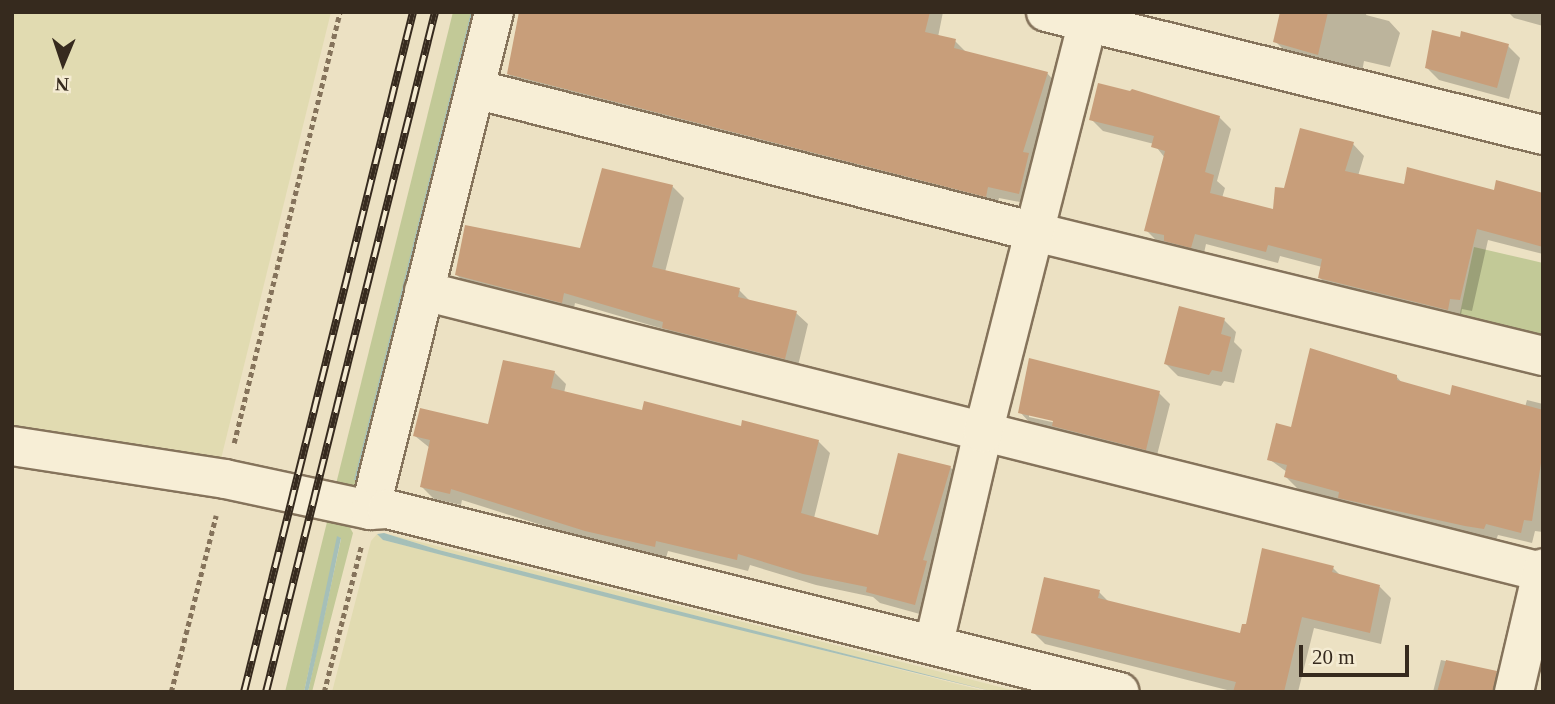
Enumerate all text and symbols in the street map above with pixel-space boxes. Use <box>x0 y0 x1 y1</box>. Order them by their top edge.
north arrow <box>28 28 98 98</box>
text: N <box>55 74 69 95</box>
scale bar <box>1303 630 1413 674</box>
text: 20 m <box>1312 645 1355 669</box>

